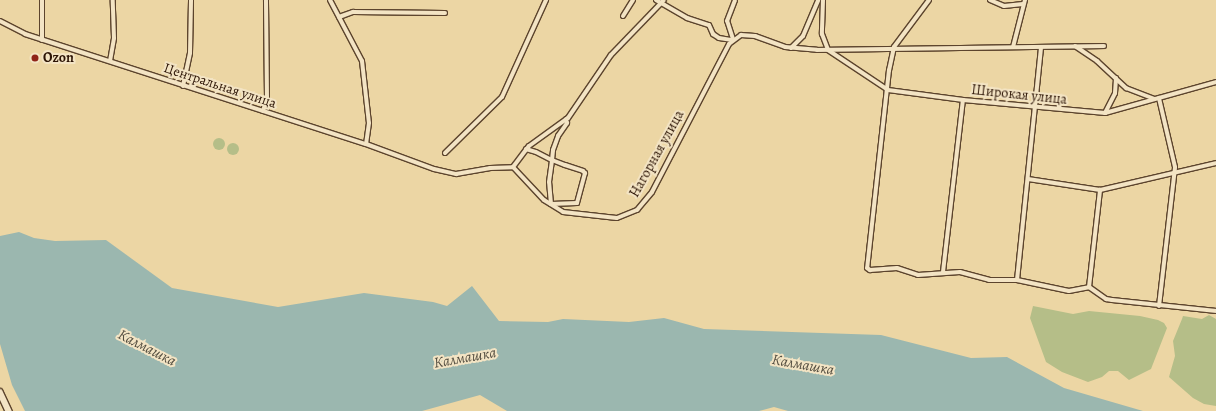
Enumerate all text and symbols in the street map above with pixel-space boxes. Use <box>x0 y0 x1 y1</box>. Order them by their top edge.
place label: Ozon <box>43 50 74 66</box>
marker: Ozon <box>30 53 40 63</box>
street label: Центральная улица <box>162 60 278 112</box>
street label: Широкая улица <box>970 82 1068 108</box>
street label: Нагорная улица <box>626 108 688 200</box>
water label: Калмашка <box>115 326 179 370</box>
water label: Калмашка <box>432 344 498 372</box>
water label: Калмашка <box>770 351 836 379</box>

